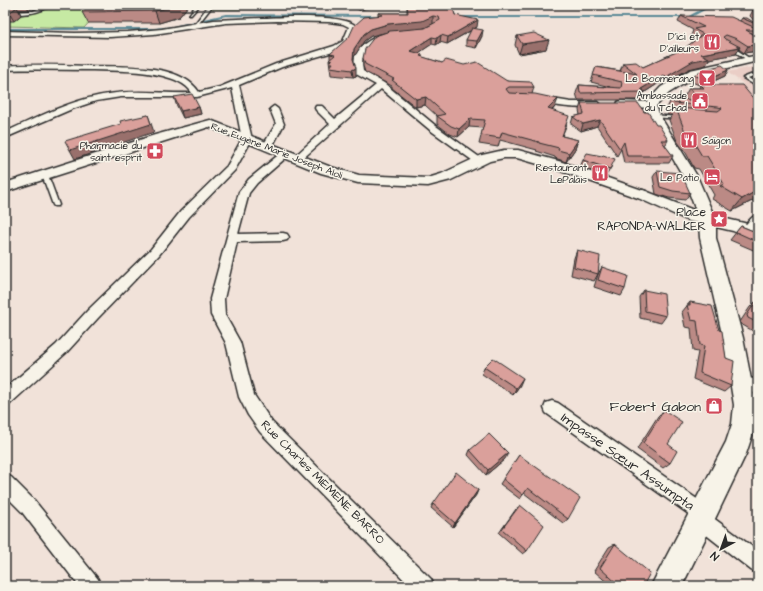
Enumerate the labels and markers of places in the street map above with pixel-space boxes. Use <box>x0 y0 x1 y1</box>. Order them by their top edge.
place label: D'ici et D'ailleurs <box>660 30 699 56</box>
restaurant icon: D'ici et D'ailleurs <box>702 32 722 52</box>
bar icon: Le Boomerang <box>697 68 717 88</box>
place label: Le Boomerang <box>625 72 694 87</box>
place label: Ambassade du Tchad <box>636 89 688 115</box>
public building icon: Ambassade du Tchad <box>690 91 710 111</box>
restaurant icon: Saïgon <box>679 130 699 150</box>
place label: Saïgon <box>702 134 731 149</box>
place label: Pharmacie du saint esprit <box>80 139 142 165</box>
pharmacy icon: Pharmacie du saint esprit <box>145 141 165 161</box>
place label: Restaurant LePalais <box>536 161 587 187</box>
restaurant icon: Restaurant LePalais <box>590 163 610 183</box>
hotel icon: Le Patio <box>702 167 722 187</box>
place label: Le Patio <box>660 171 699 185</box>
place label: Place RAPONDA-WALKER <box>597 204 707 235</box>
place icon: Place RAPONDA-WALKER <box>709 209 729 229</box>
shop icon: Fobert Gabon <box>704 396 724 416</box>
place label: Fobert Gabon <box>609 397 701 417</box>

